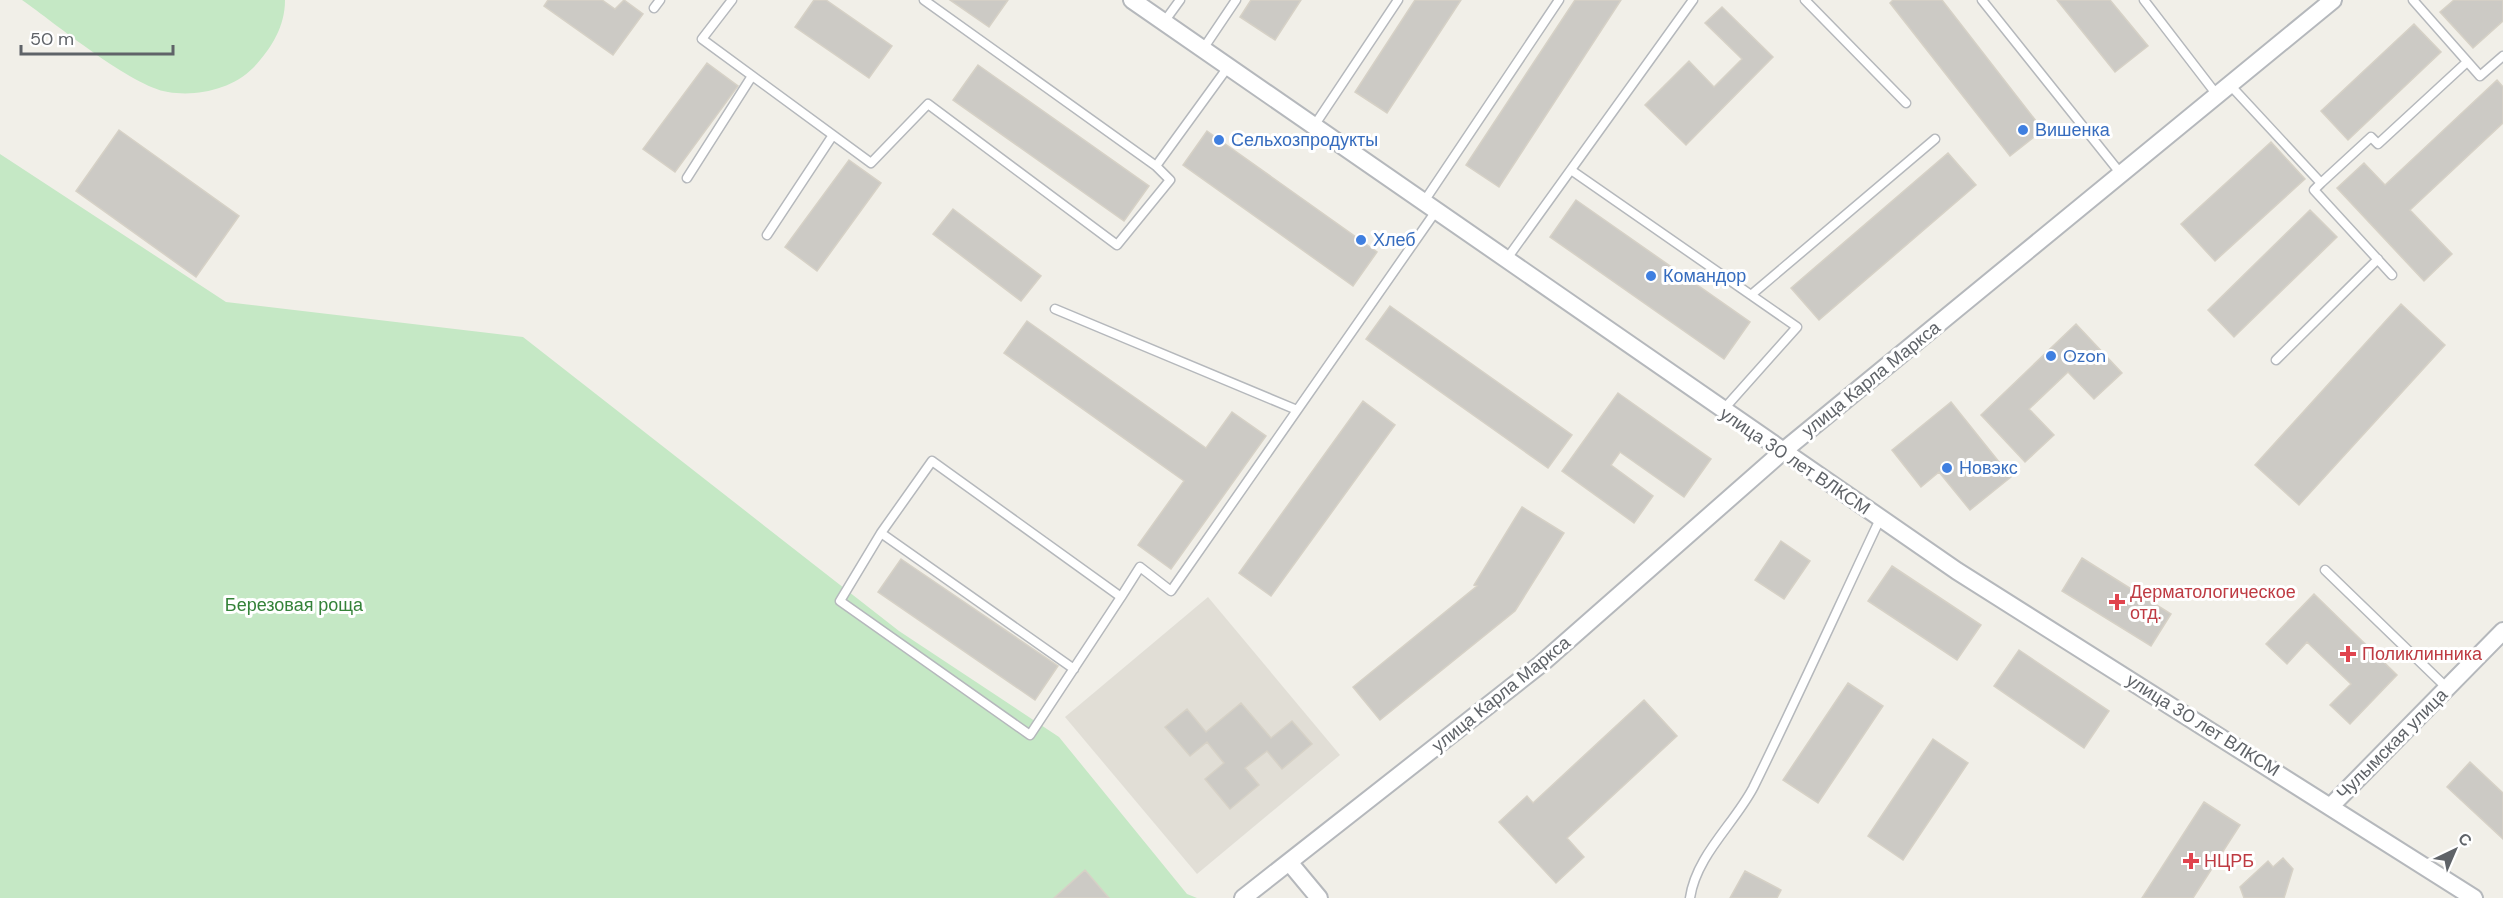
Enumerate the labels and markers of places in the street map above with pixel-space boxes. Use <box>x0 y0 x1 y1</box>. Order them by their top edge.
place label: Вишенка <box>2035 118 2111 142</box>
marker: Вишенка <box>2016 123 2030 137</box>
place label: Сельхозпродукты <box>1231 128 1378 152</box>
marker: Сельхозпродукты <box>1212 133 1226 147</box>
place label: Хлеб <box>1373 228 1416 252</box>
marker: Хлеб <box>1354 233 1368 247</box>
place label: Командор <box>1663 264 1746 288</box>
marker: Командор <box>1644 269 1658 283</box>
place label: Ozon <box>2063 344 2106 368</box>
marker: Ozon <box>2044 349 2058 363</box>
place label: Новэкс <box>1959 456 2018 480</box>
marker: Новэкс <box>1940 461 1954 475</box>
place label: Дерматологическое отд. <box>2130 580 2296 625</box>
marker: Дерматологическое отд. <box>2108 593 2126 611</box>
place label: Поликлинника <box>2362 642 2483 666</box>
marker: Поликлинника <box>2339 645 2357 663</box>
place label: НЦРБ <box>2204 849 2254 873</box>
marker: НЦРБ <box>2182 852 2200 870</box>

